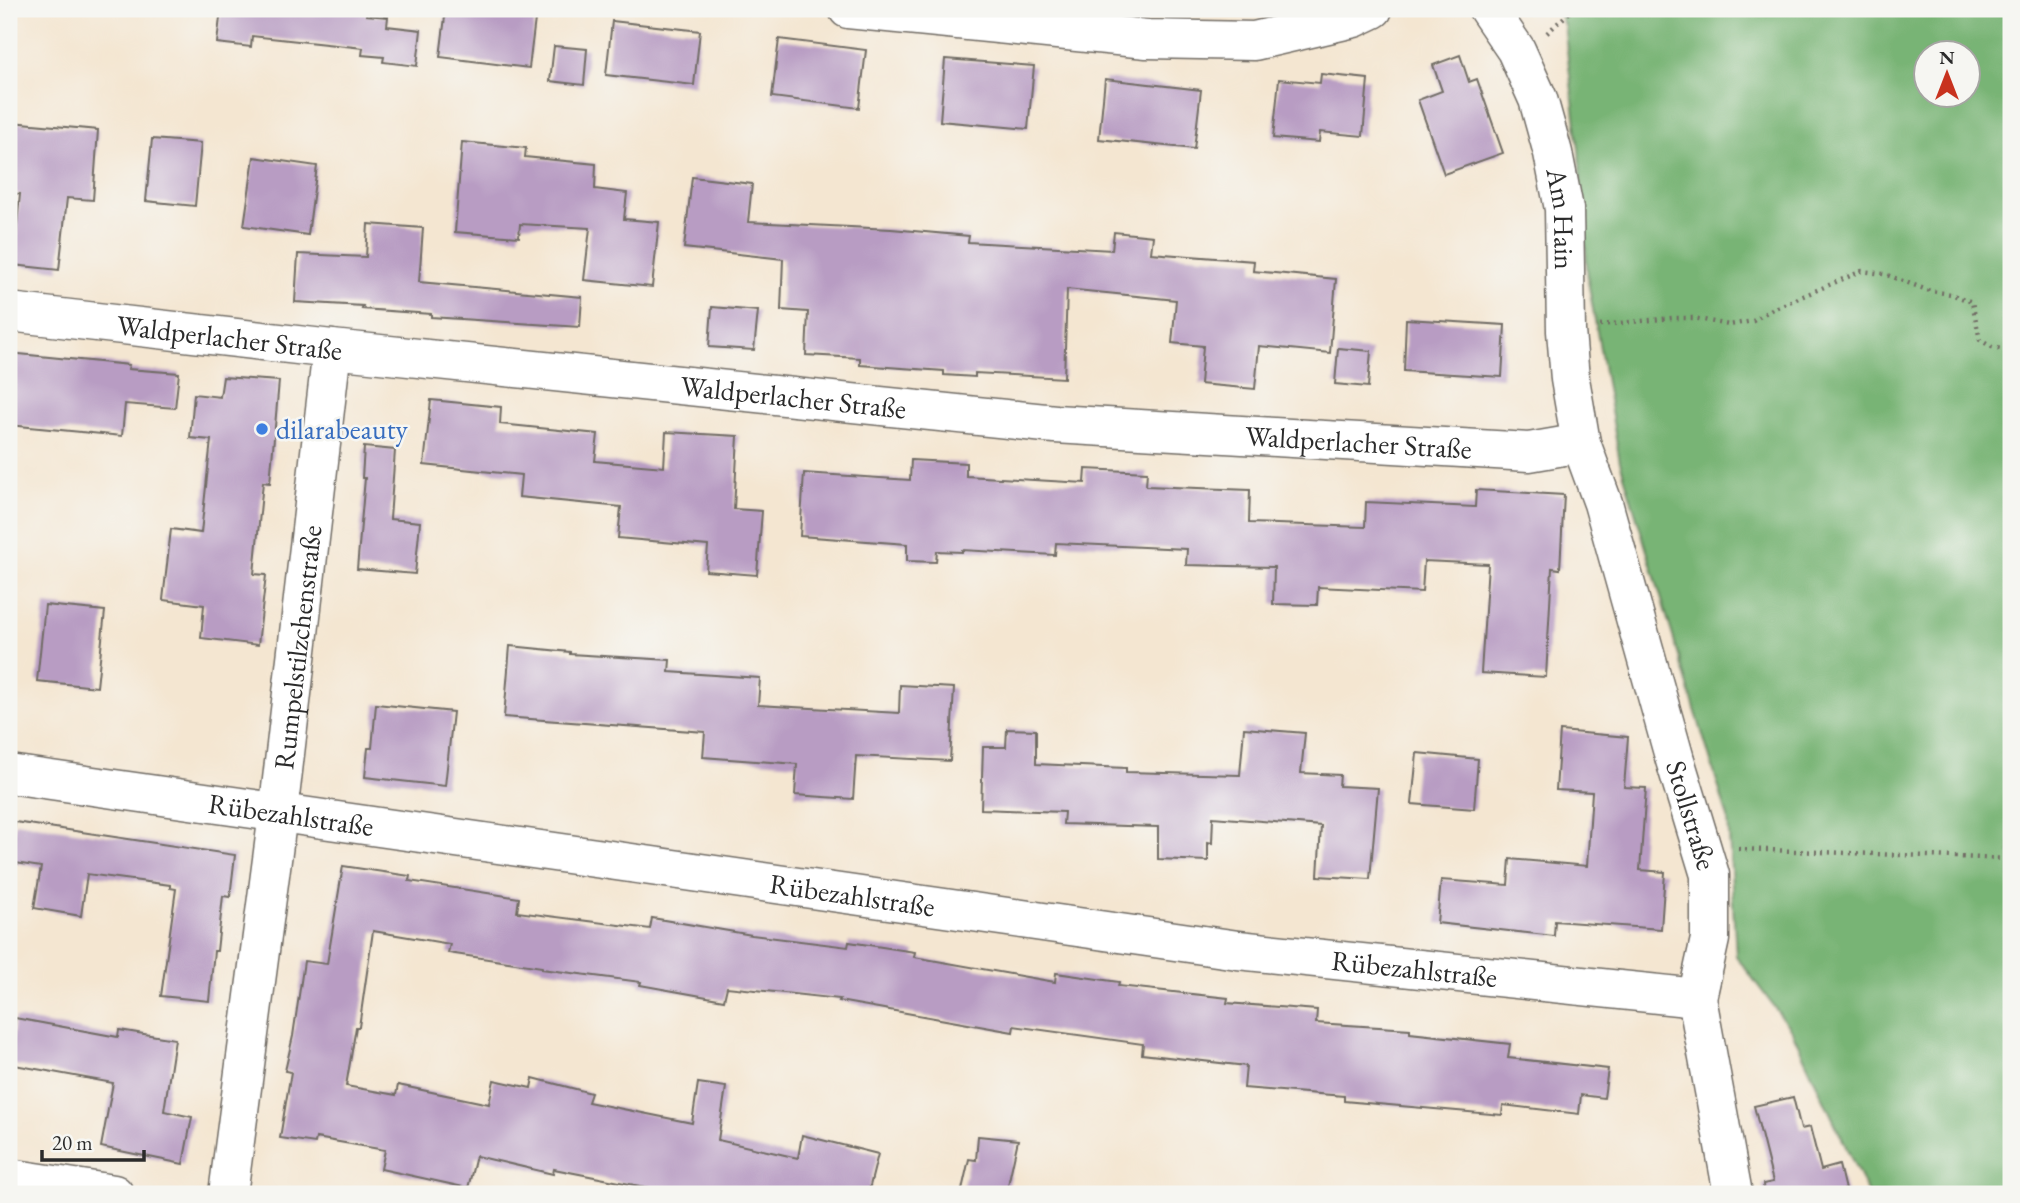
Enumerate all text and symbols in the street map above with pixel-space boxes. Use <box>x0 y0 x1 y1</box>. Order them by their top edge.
north arrow <box>1912 38 1982 108</box>
text: N <box>1939 45 1955 70</box>
street label: Am Hain <box>1538 164 1583 270</box>
street label: Waldperlacher Straße <box>115 306 344 368</box>
street label: Waldperlacher Straße <box>679 367 908 426</box>
place label: dilarabeauty <box>276 411 409 447</box>
street label: Waldperlacher Straße <box>1244 417 1473 467</box>
marker: dilarabeauty <box>254 421 270 437</box>
street label: Rumpelstilzchenstraße <box>265 523 329 772</box>
street label: Stollstraße <box>1658 756 1725 874</box>
street label: Rübezahlstraße <box>206 785 376 844</box>
street label: Rübezahlstraße <box>767 865 937 924</box>
street label: Rübezahlstraße <box>1330 942 1499 995</box>
scale bar <box>42 1119 144 1163</box>
text: 20 m <box>52 1129 93 1156</box>

